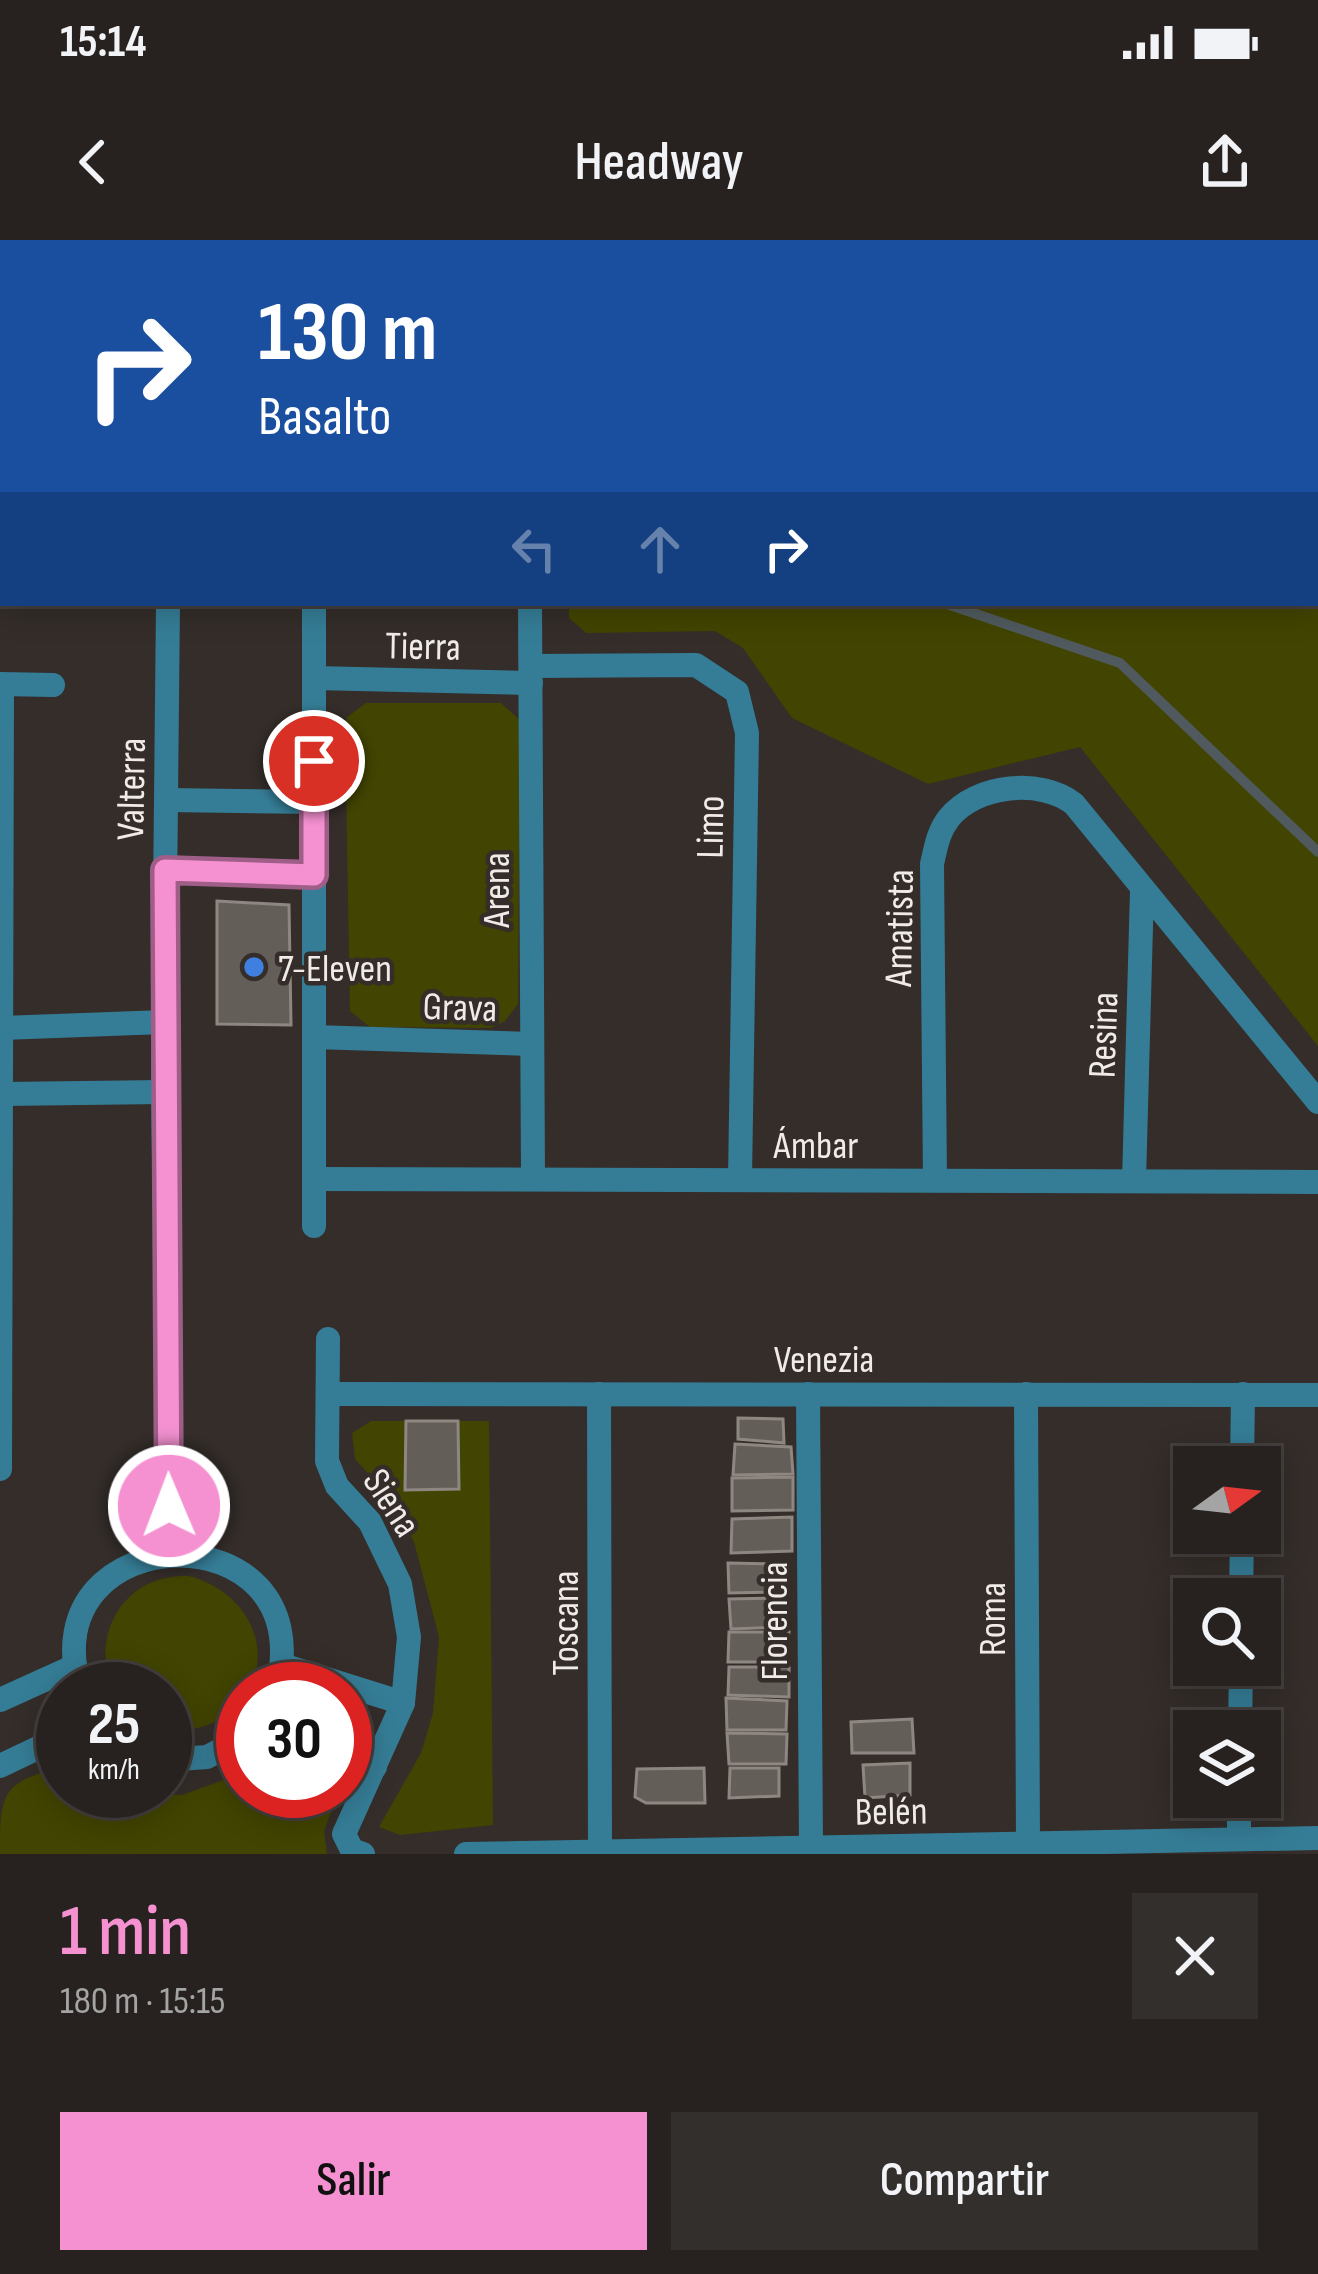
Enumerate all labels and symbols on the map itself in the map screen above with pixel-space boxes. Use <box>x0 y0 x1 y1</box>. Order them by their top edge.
street label: Tierra <box>385 623 461 672</box>
pin <box>263 710 365 812</box>
street label: Valterra <box>108 737 157 841</box>
street label: Limo <box>687 795 736 859</box>
street label: Arena <box>474 852 521 929</box>
street label: Amatista <box>876 869 925 988</box>
place label: 7-Eleven <box>278 946 392 993</box>
marker: 7-Eleven <box>241 954 267 980</box>
street label: Grava <box>422 984 498 1033</box>
street label: Resina <box>1080 991 1129 1079</box>
street label: Ámbar <box>773 1123 858 1170</box>
street label: Venezia <box>774 1337 874 1384</box>
position arrow <box>106 1443 232 1569</box>
north arrow <box>1173 1446 1281 1554</box>
street label: Siena <box>352 1461 430 1546</box>
street label: Florencia <box>752 1561 799 1681</box>
street label: Toscana <box>543 1570 590 1676</box>
street label: Roma <box>970 1582 1017 1656</box>
speed limit sign: 30 <box>216 1662 372 1818</box>
street label: Belén <box>854 1788 928 1837</box>

